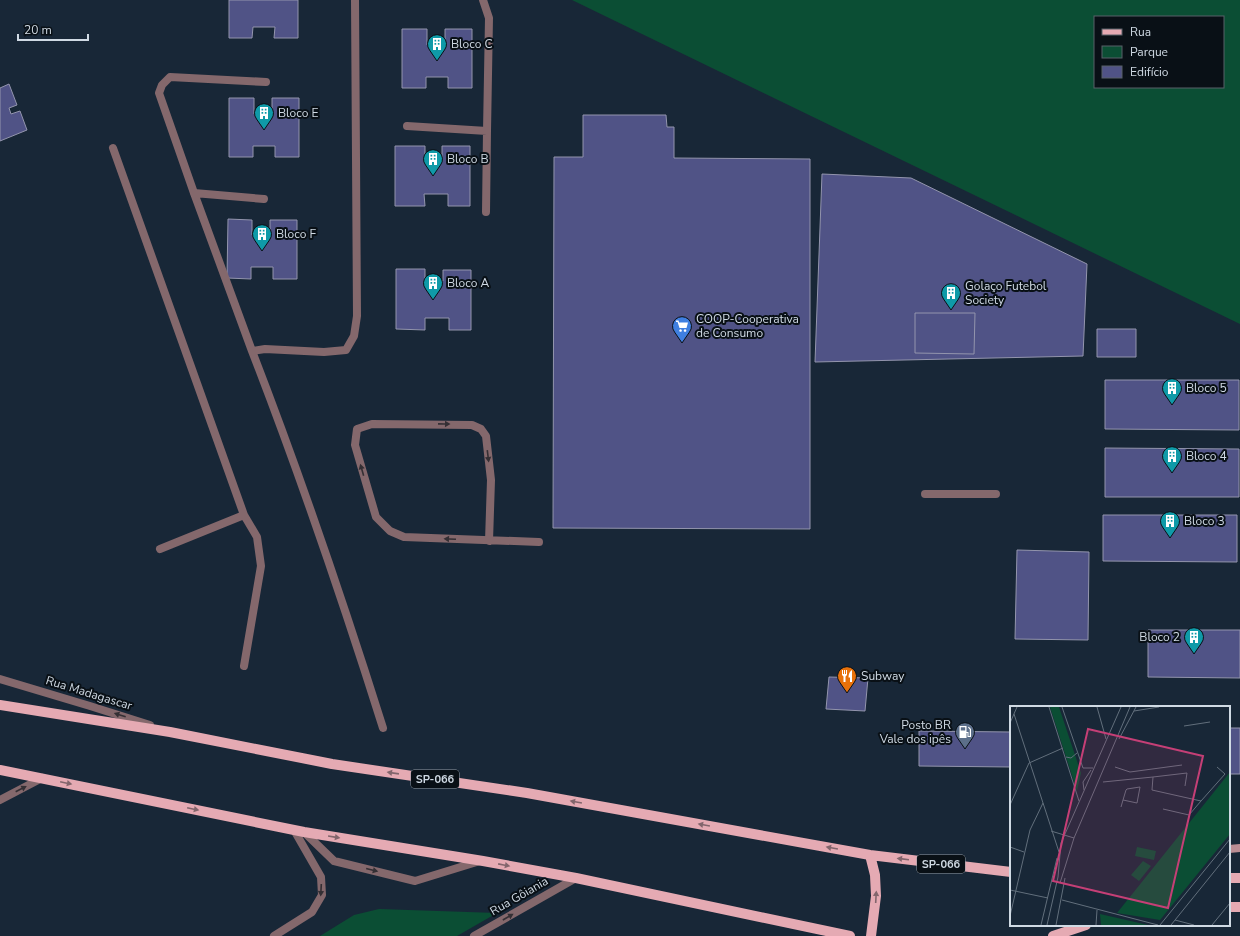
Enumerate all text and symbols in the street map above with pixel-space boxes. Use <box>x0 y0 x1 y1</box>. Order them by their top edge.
scale bar <box>18 16 88 42</box>
legend <box>1094 16 1224 88</box>
text: 20 m <box>24 22 52 38</box>
text: Rua <box>1130 24 1151 40</box>
building icon: Bloco C <box>426 33 448 61</box>
place label: Bloco C <box>451 36 493 52</box>
text: Parque <box>1130 44 1168 60</box>
text: Edifício <box>1130 64 1169 80</box>
building icon: Bloco E <box>253 102 275 130</box>
place label: Bloco E <box>278 105 318 121</box>
building icon: Bloco B <box>422 148 444 176</box>
place label: Bloco B <box>447 151 489 167</box>
building icon: Bloco F <box>251 223 273 251</box>
place label: Bloco F <box>276 226 316 242</box>
building icon: Bloco A <box>422 272 444 300</box>
place label: Bloco A <box>447 275 489 291</box>
place label: Golaço Futebol Society <box>965 278 1047 308</box>
building icon: Golaço Futebol Society <box>940 282 962 310</box>
place label: COOP-Cooperativa de Consumo <box>696 311 799 341</box>
supermarket icon: COOP-Cooperativa de Consumo <box>671 315 693 343</box>
building icon: Bloco 5 <box>1161 377 1183 405</box>
place label: Bloco 5 <box>1186 380 1227 396</box>
one-way arrow <box>438 421 451 427</box>
building icon: Bloco 4 <box>1161 445 1183 473</box>
place label: Bloco 4 <box>1186 448 1227 464</box>
one-way arrow <box>485 450 491 462</box>
one-way arrow <box>359 464 365 476</box>
building icon: Bloco 3 <box>1159 510 1181 538</box>
place label: Bloco 3 <box>1184 513 1225 529</box>
one-way arrow <box>444 535 456 542</box>
building icon: Bloco 2 <box>1183 626 1205 654</box>
place label: Bloco 2 <box>1139 629 1180 645</box>
restaurant icon: Subway <box>836 665 858 693</box>
place label: Subway <box>861 668 905 684</box>
street label: Rua Madagascar <box>44 672 135 714</box>
inset map <box>1010 706 1230 926</box>
one-way arrow <box>113 712 125 718</box>
place label: Posto BR Vale dos ipês <box>879 717 951 747</box>
fuel station icon: Posto BR Vale dos ipês <box>954 721 976 749</box>
one-way arrow <box>386 770 399 776</box>
road number: SP-066 <box>411 770 459 788</box>
one-way arrow <box>60 781 72 787</box>
one-way arrow <box>15 786 27 793</box>
one-way arrow <box>570 798 582 804</box>
one-way arrow <box>187 807 199 813</box>
one-way arrow <box>698 822 710 828</box>
one-way arrow <box>328 834 340 840</box>
one-way arrow <box>826 845 838 851</box>
road number: SP-066 <box>917 855 965 873</box>
one-way arrow <box>897 856 909 862</box>
one-way arrow <box>498 862 510 868</box>
one-way arrow <box>366 868 378 874</box>
street label: Rua Gôiania <box>487 873 551 919</box>
one-way arrow <box>317 884 324 896</box>
one-way arrow <box>872 891 879 903</box>
one-way arrow <box>502 913 514 920</box>

